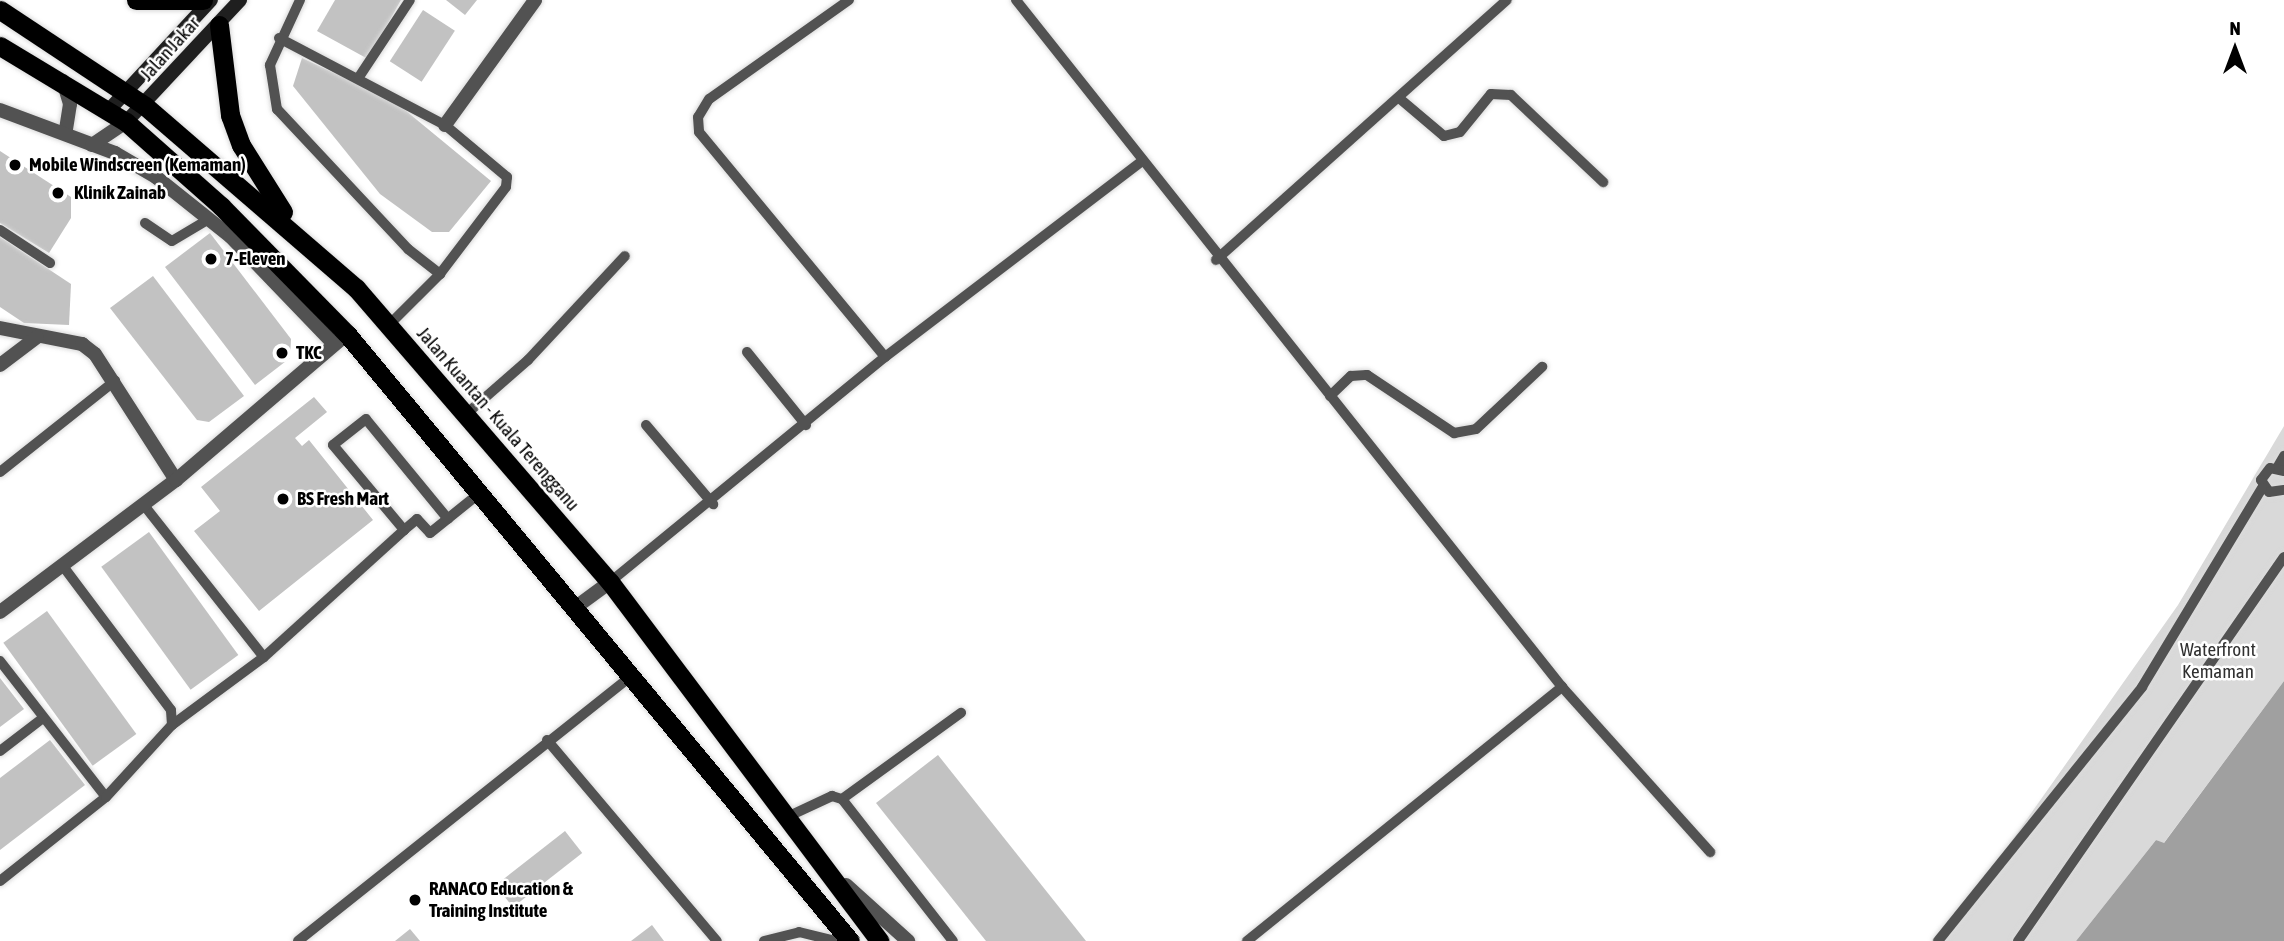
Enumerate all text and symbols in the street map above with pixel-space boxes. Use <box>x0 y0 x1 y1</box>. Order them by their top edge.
street label: Jalan Jakar <box>135 12 205 86</box>
north arrow <box>2200 14 2270 84</box>
text: N <box>2229 17 2241 39</box>
place label: Mobile Windscreen (Kemaman) <box>29 154 246 176</box>
marker: Mobile Windscreen (Kemaman) <box>7 157 23 173</box>
place label: Klinik Zainab <box>74 182 166 204</box>
marker: Klinik Zainab <box>48 183 68 203</box>
place label: 7-Eleven <box>225 248 286 270</box>
marker: 7-Eleven <box>203 251 219 267</box>
street label: Jalan Kuantan - Kuala Terengganu <box>412 322 584 516</box>
place label: TKC <box>296 342 322 364</box>
marker: TKC <box>274 345 290 361</box>
place label: BS Fresh Mart <box>297 488 389 510</box>
marker: BS Fresh Mart <box>275 491 291 507</box>
park label: Waterfront Kemaman <box>2180 639 2256 683</box>
place label: RANACO Education & Training Institute <box>429 878 573 922</box>
marker: RANACO Education & Training Institute <box>407 892 423 908</box>

